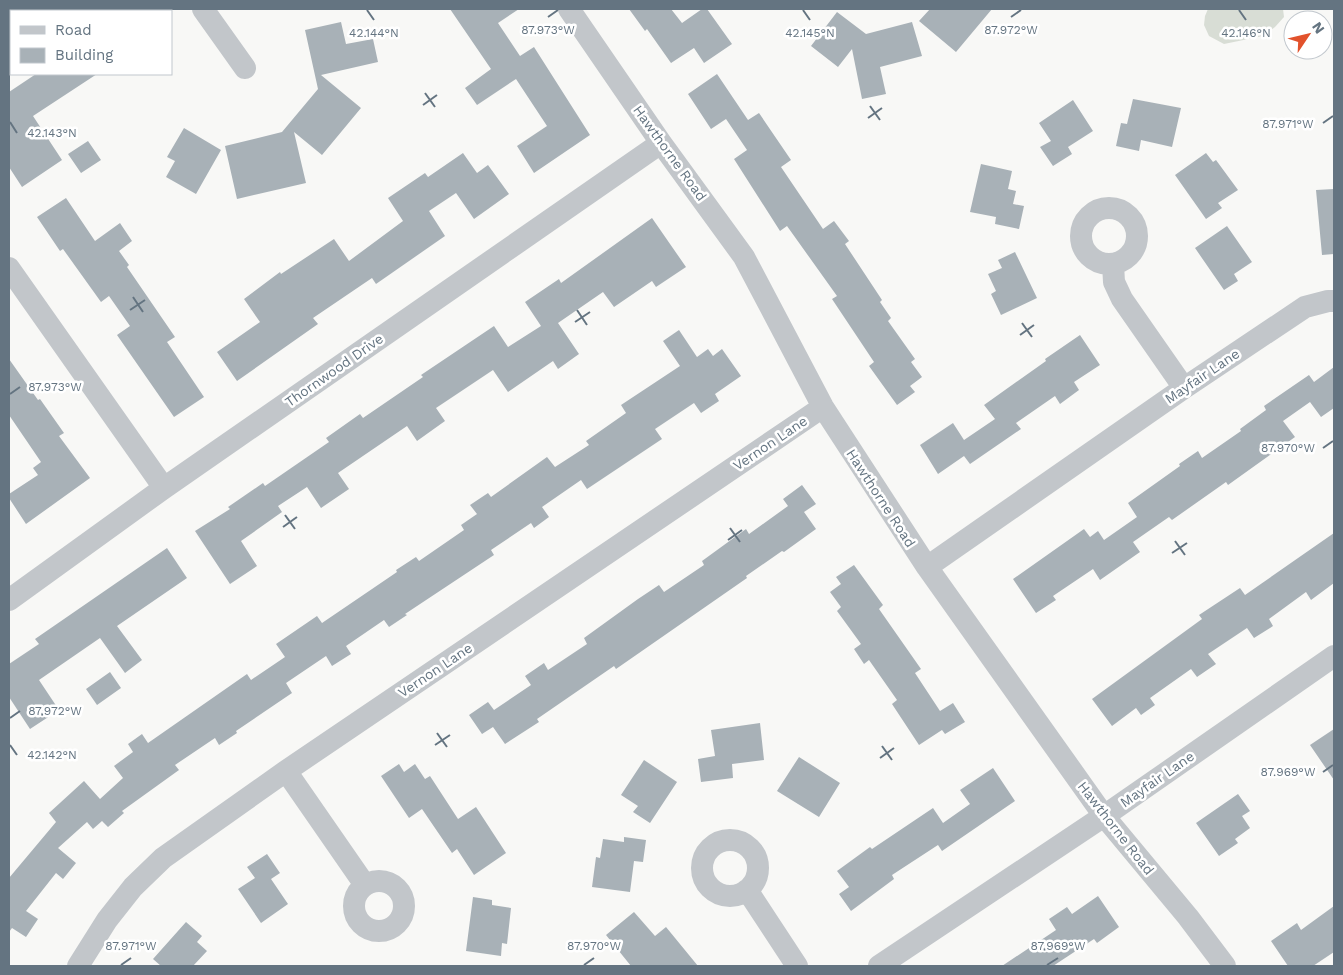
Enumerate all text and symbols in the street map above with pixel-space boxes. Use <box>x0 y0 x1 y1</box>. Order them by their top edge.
legend <box>10 10 172 75</box>
north arrow <box>1283 10 1333 60</box>
text: N <box>1309 19 1328 36</box>
text: Road <box>55 21 92 39</box>
text: 87.973°W <box>521 23 575 37</box>
text: 87.972°W <box>984 23 1038 37</box>
text: 42.144°N <box>349 26 399 40</box>
text: 42.145°N <box>785 26 835 40</box>
text: 42.146°N <box>1221 26 1271 40</box>
text: Building <box>55 46 113 64</box>
street label: Hawthorne Road <box>630 102 710 204</box>
text: 87.971°W <box>1262 117 1314 131</box>
text: 42.143°N <box>27 126 77 140</box>
street label: Thornwood Drive <box>282 330 386 410</box>
street label: Mayfair Lane <box>1162 345 1242 407</box>
text: 87.973°W <box>28 380 82 394</box>
street label: Vernon Lane <box>730 412 810 474</box>
text: 87.970°W <box>1261 441 1315 455</box>
street label: Hawthorne Road <box>843 446 919 550</box>
street label: Vernon Lane <box>395 639 475 701</box>
text: 87.972°W <box>28 704 82 718</box>
text: 42.142°N <box>27 748 77 762</box>
street label: Mayfair Lane <box>1117 748 1197 810</box>
text: 87.969°W <box>1261 765 1316 779</box>
street label: Hawthorne Road <box>1075 778 1157 878</box>
text: 87.971°W <box>105 939 157 953</box>
text: 87.970°W <box>567 939 621 953</box>
text: 87.969°W <box>1031 939 1086 953</box>

